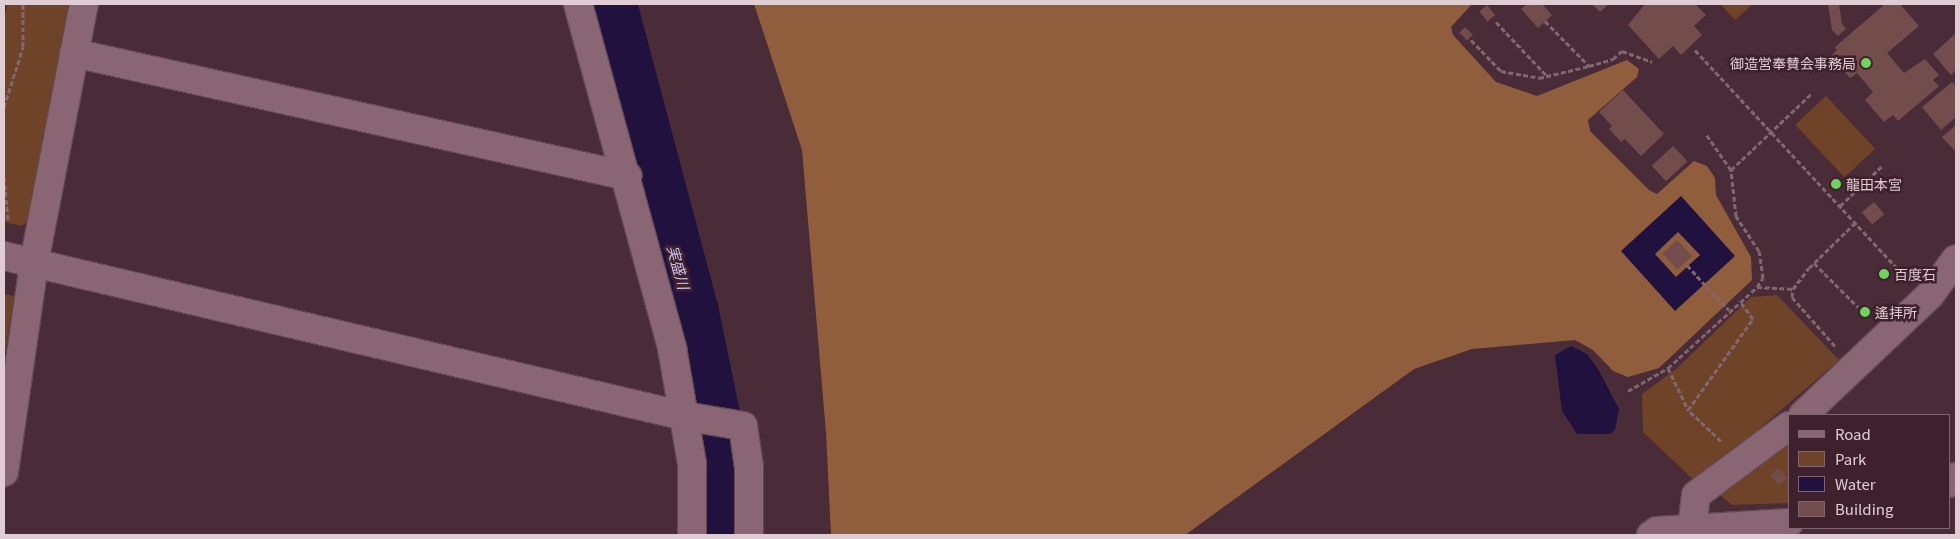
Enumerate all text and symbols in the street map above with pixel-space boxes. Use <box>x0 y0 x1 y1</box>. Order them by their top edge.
place label: 御造営奉賛会事務局 <box>1730 55 1856 71</box>
marker: 御造営奉賛会事務局 <box>1860 57 1872 69</box>
place label: 龍田本宮 <box>1846 176 1902 192</box>
marker: 龍田本宮 <box>1830 178 1842 190</box>
water label: 実盛川 <box>664 243 694 291</box>
place label: 百度石 <box>1894 266 1936 282</box>
marker: 百度石 <box>1878 268 1890 280</box>
place label: 遙拝所 <box>1875 304 1917 320</box>
marker: 遙拝所 <box>1859 306 1871 318</box>
legend <box>1788 414 1950 529</box>
text: Road <box>1835 423 1871 444</box>
text: Park <box>1835 448 1866 469</box>
text: Water <box>1835 473 1876 494</box>
text: Building <box>1835 498 1893 519</box>

